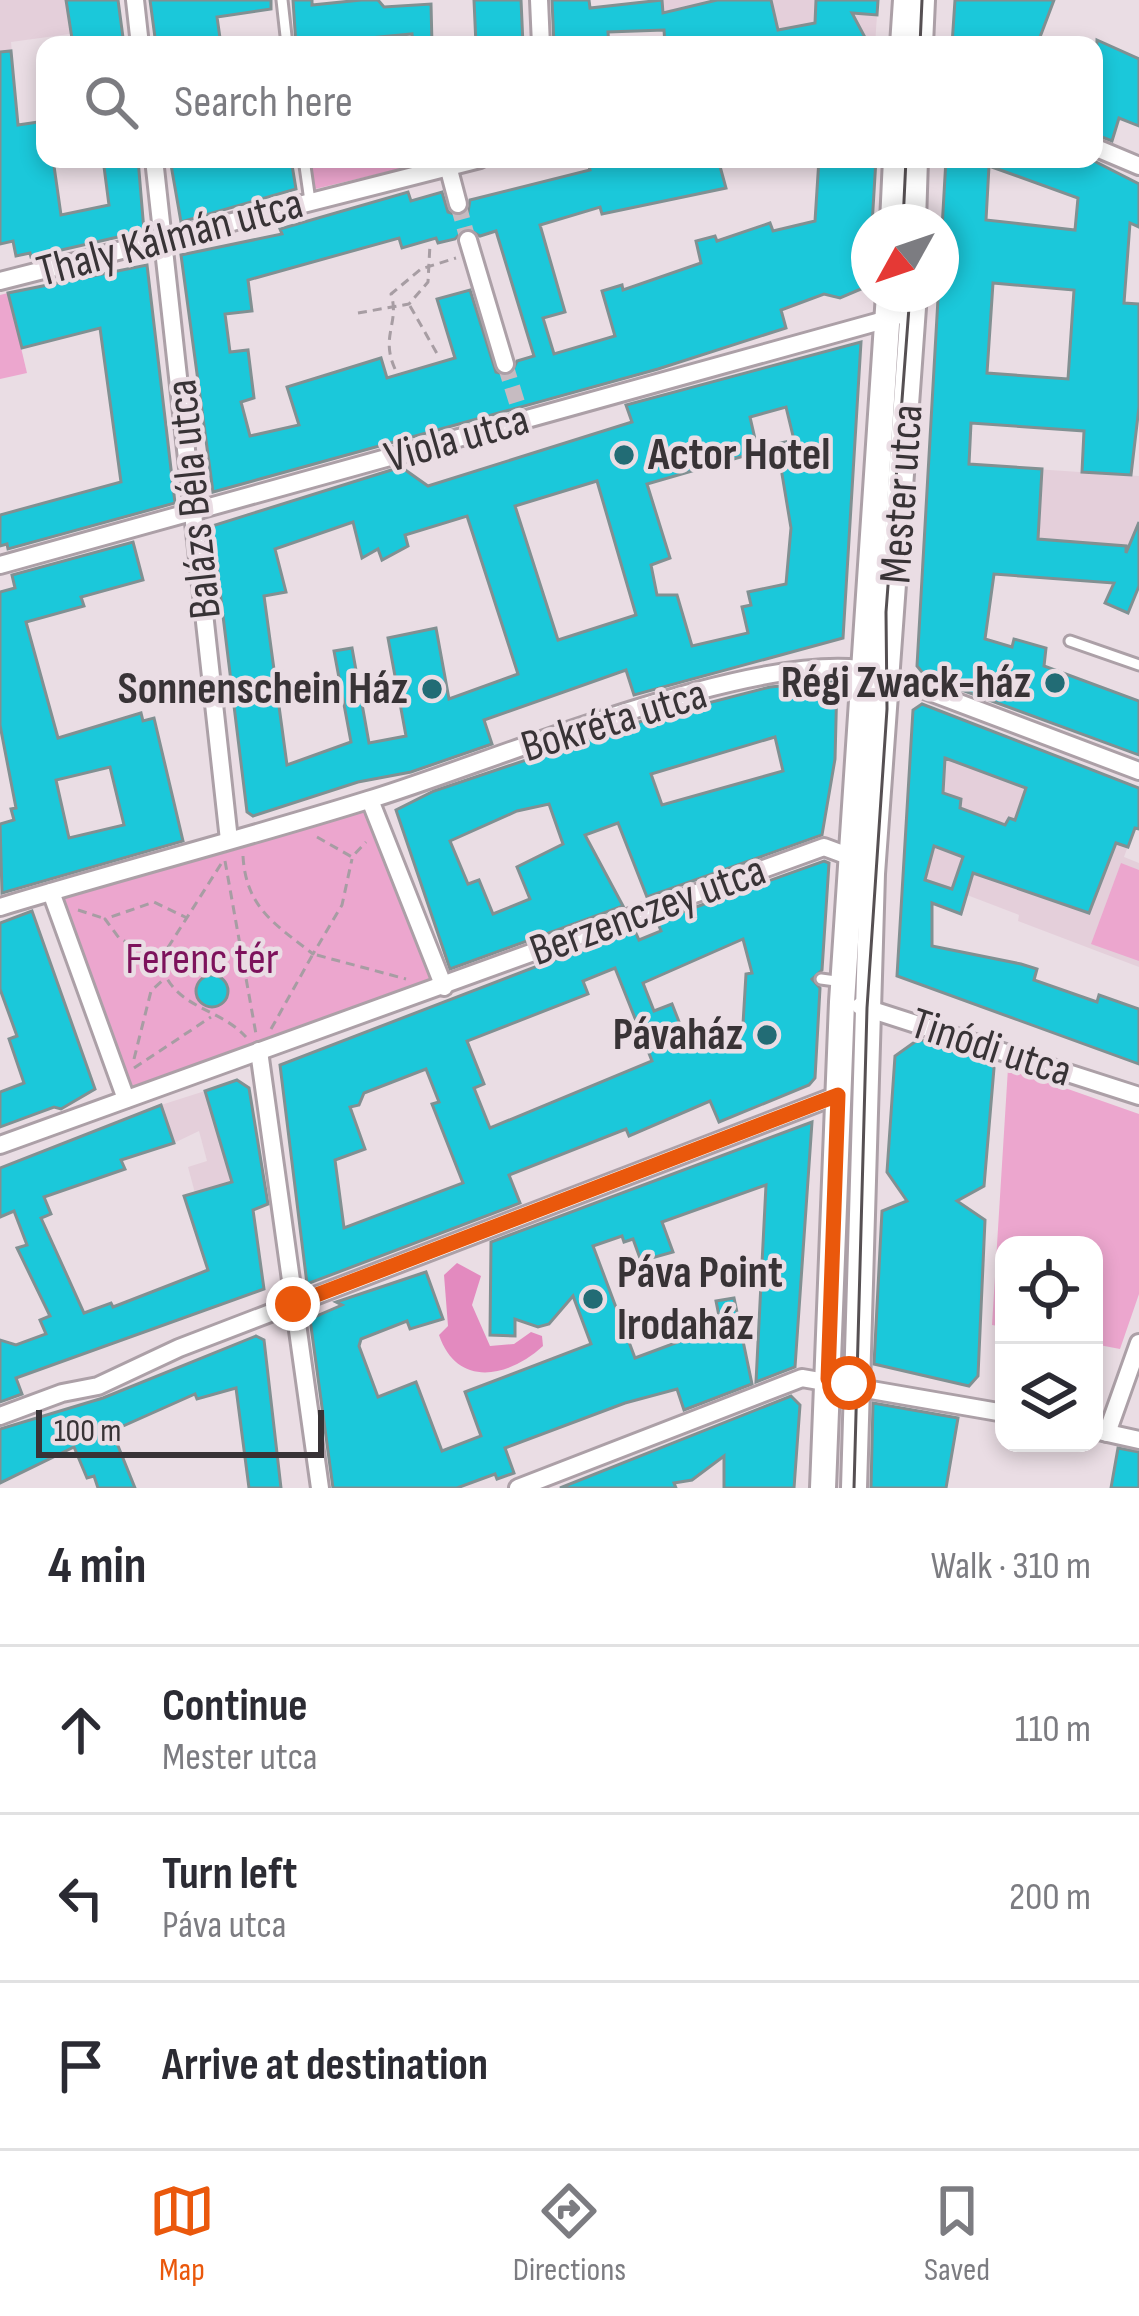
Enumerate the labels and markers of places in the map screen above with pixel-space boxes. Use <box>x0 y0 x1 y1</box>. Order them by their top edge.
place label: Actor Hotel <box>647 428 830 483</box>
marker: Actor Hotel <box>611 442 637 468</box>
place label: Régi Zwack-ház <box>781 656 1031 711</box>
place label: Sonnenschein Ház <box>117 662 408 717</box>
marker: Régi Zwack-ház <box>1042 670 1068 696</box>
marker: Sonnenschein Ház <box>419 676 445 702</box>
place label: Pávaház <box>613 1008 743 1063</box>
marker: Pávaház <box>754 1022 780 1048</box>
place label: Páva Point Irodaház <box>617 1246 783 1353</box>
marker: Páva Point Irodaház <box>580 1286 606 1312</box>

